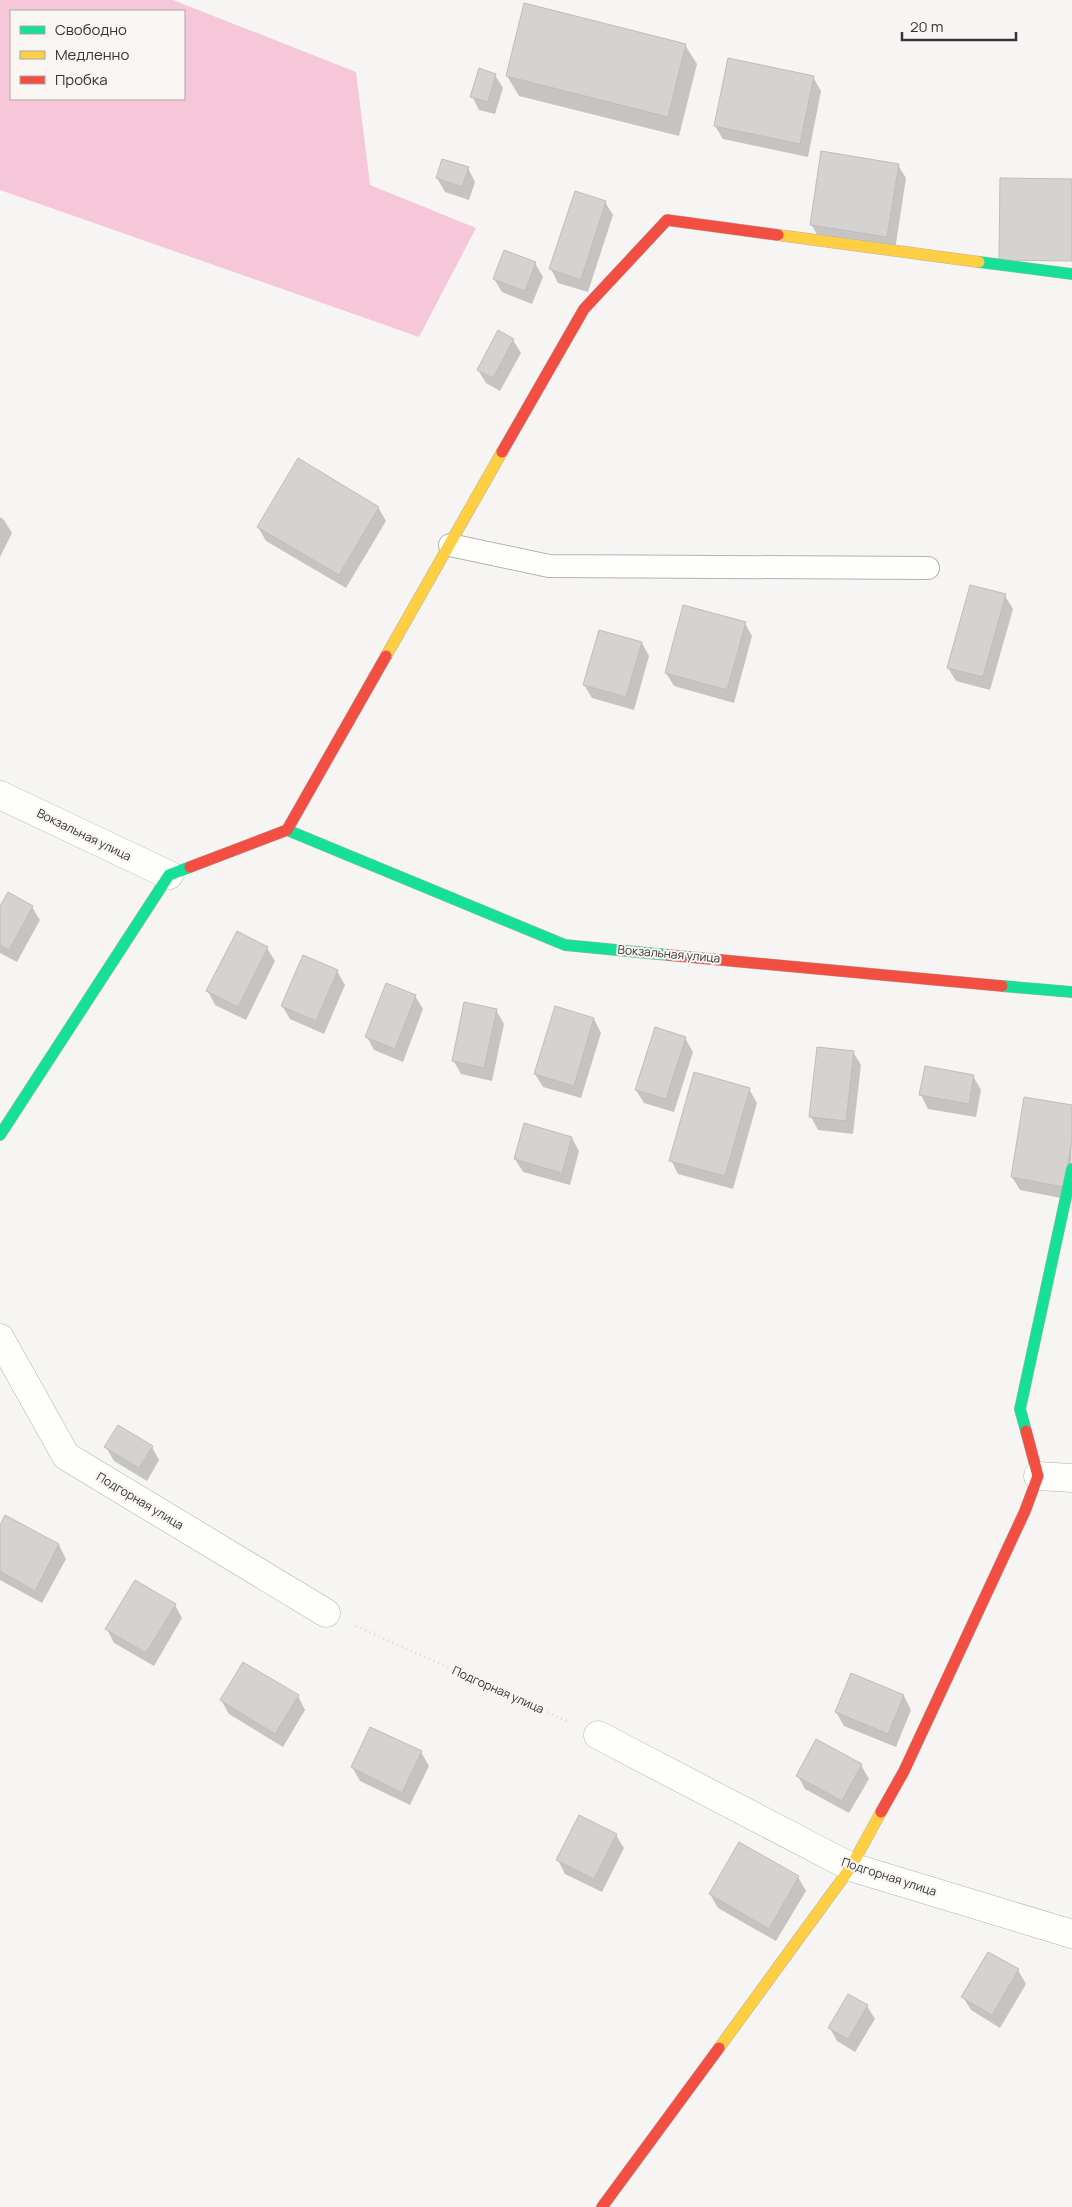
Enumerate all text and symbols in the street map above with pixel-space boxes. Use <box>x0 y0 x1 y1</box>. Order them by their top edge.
legend <box>10 10 185 100</box>
scale bar <box>902 10 1016 42</box>
text: 20 m <box>910 16 943 37</box>
text: Свободно <box>55 19 127 40</box>
text: Медленно <box>55 44 129 65</box>
text: Пробка <box>55 69 108 90</box>
street label: Вокзальная улица <box>34 804 134 865</box>
street label: Вокзальная улица <box>617 941 721 966</box>
street label: Подгорная улица <box>93 1468 187 1533</box>
street label: Подгорная улица <box>450 1662 547 1717</box>
street label: Подгорная улица <box>839 1853 939 1900</box>

